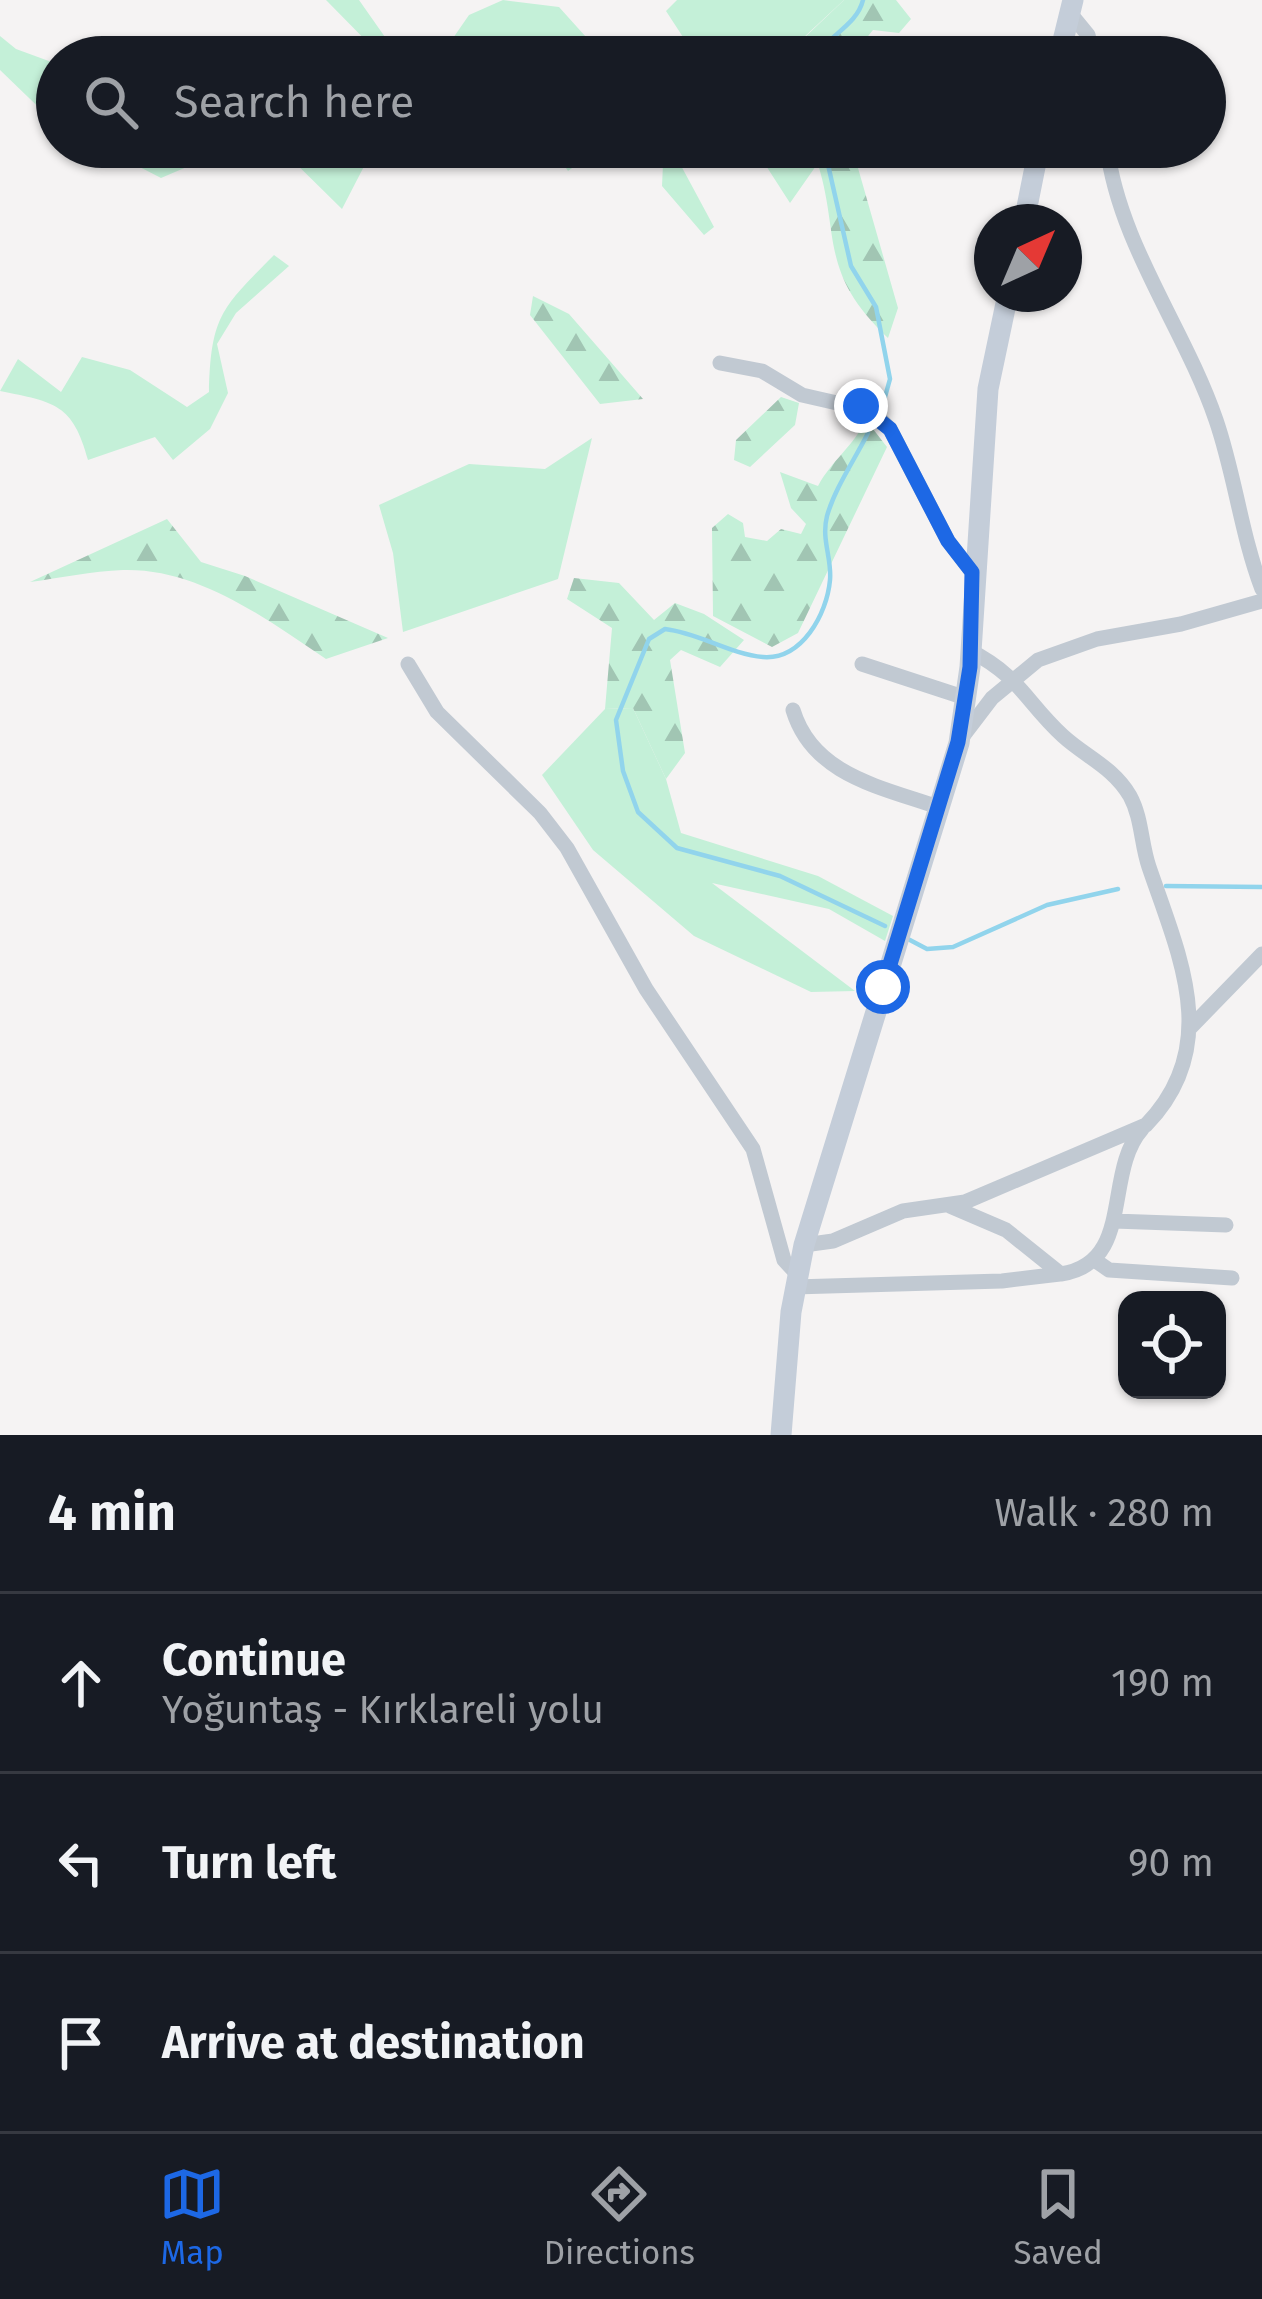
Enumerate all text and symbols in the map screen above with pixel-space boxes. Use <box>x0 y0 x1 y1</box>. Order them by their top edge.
search box <box>36 36 1226 168</box>
icon: search <box>78 69 144 135</box>
text: Search here <box>174 75 414 129</box>
north arrow <box>974 204 1082 312</box>
route end <box>834 379 888 433</box>
route start <box>856 960 910 1014</box>
map controls <box>1118 1291 1226 1399</box>
button: locate <box>1118 1291 1226 1399</box>
text: 4 min <box>48 1482 176 1544</box>
text: Walk · 280 m <box>994 1490 1214 1536</box>
text: Continue <box>162 1633 346 1687</box>
icon: ahead <box>48 1650 114 1716</box>
text: 190 m <box>1111 1660 1214 1706</box>
text: Yoğuntaş - Kırklareli yolu <box>162 1687 604 1733</box>
icon: left <box>48 1830 114 1896</box>
text: Turn left <box>162 1836 336 1890</box>
text: 90 m <box>1128 1840 1214 1886</box>
icon: arrive <box>48 2010 114 2076</box>
text: Arrive at destination <box>162 2016 585 2070</box>
tab: Map <box>159 2161 225 2273</box>
tab: Directions <box>544 2161 695 2273</box>
tab: Saved <box>1013 2161 1103 2273</box>

